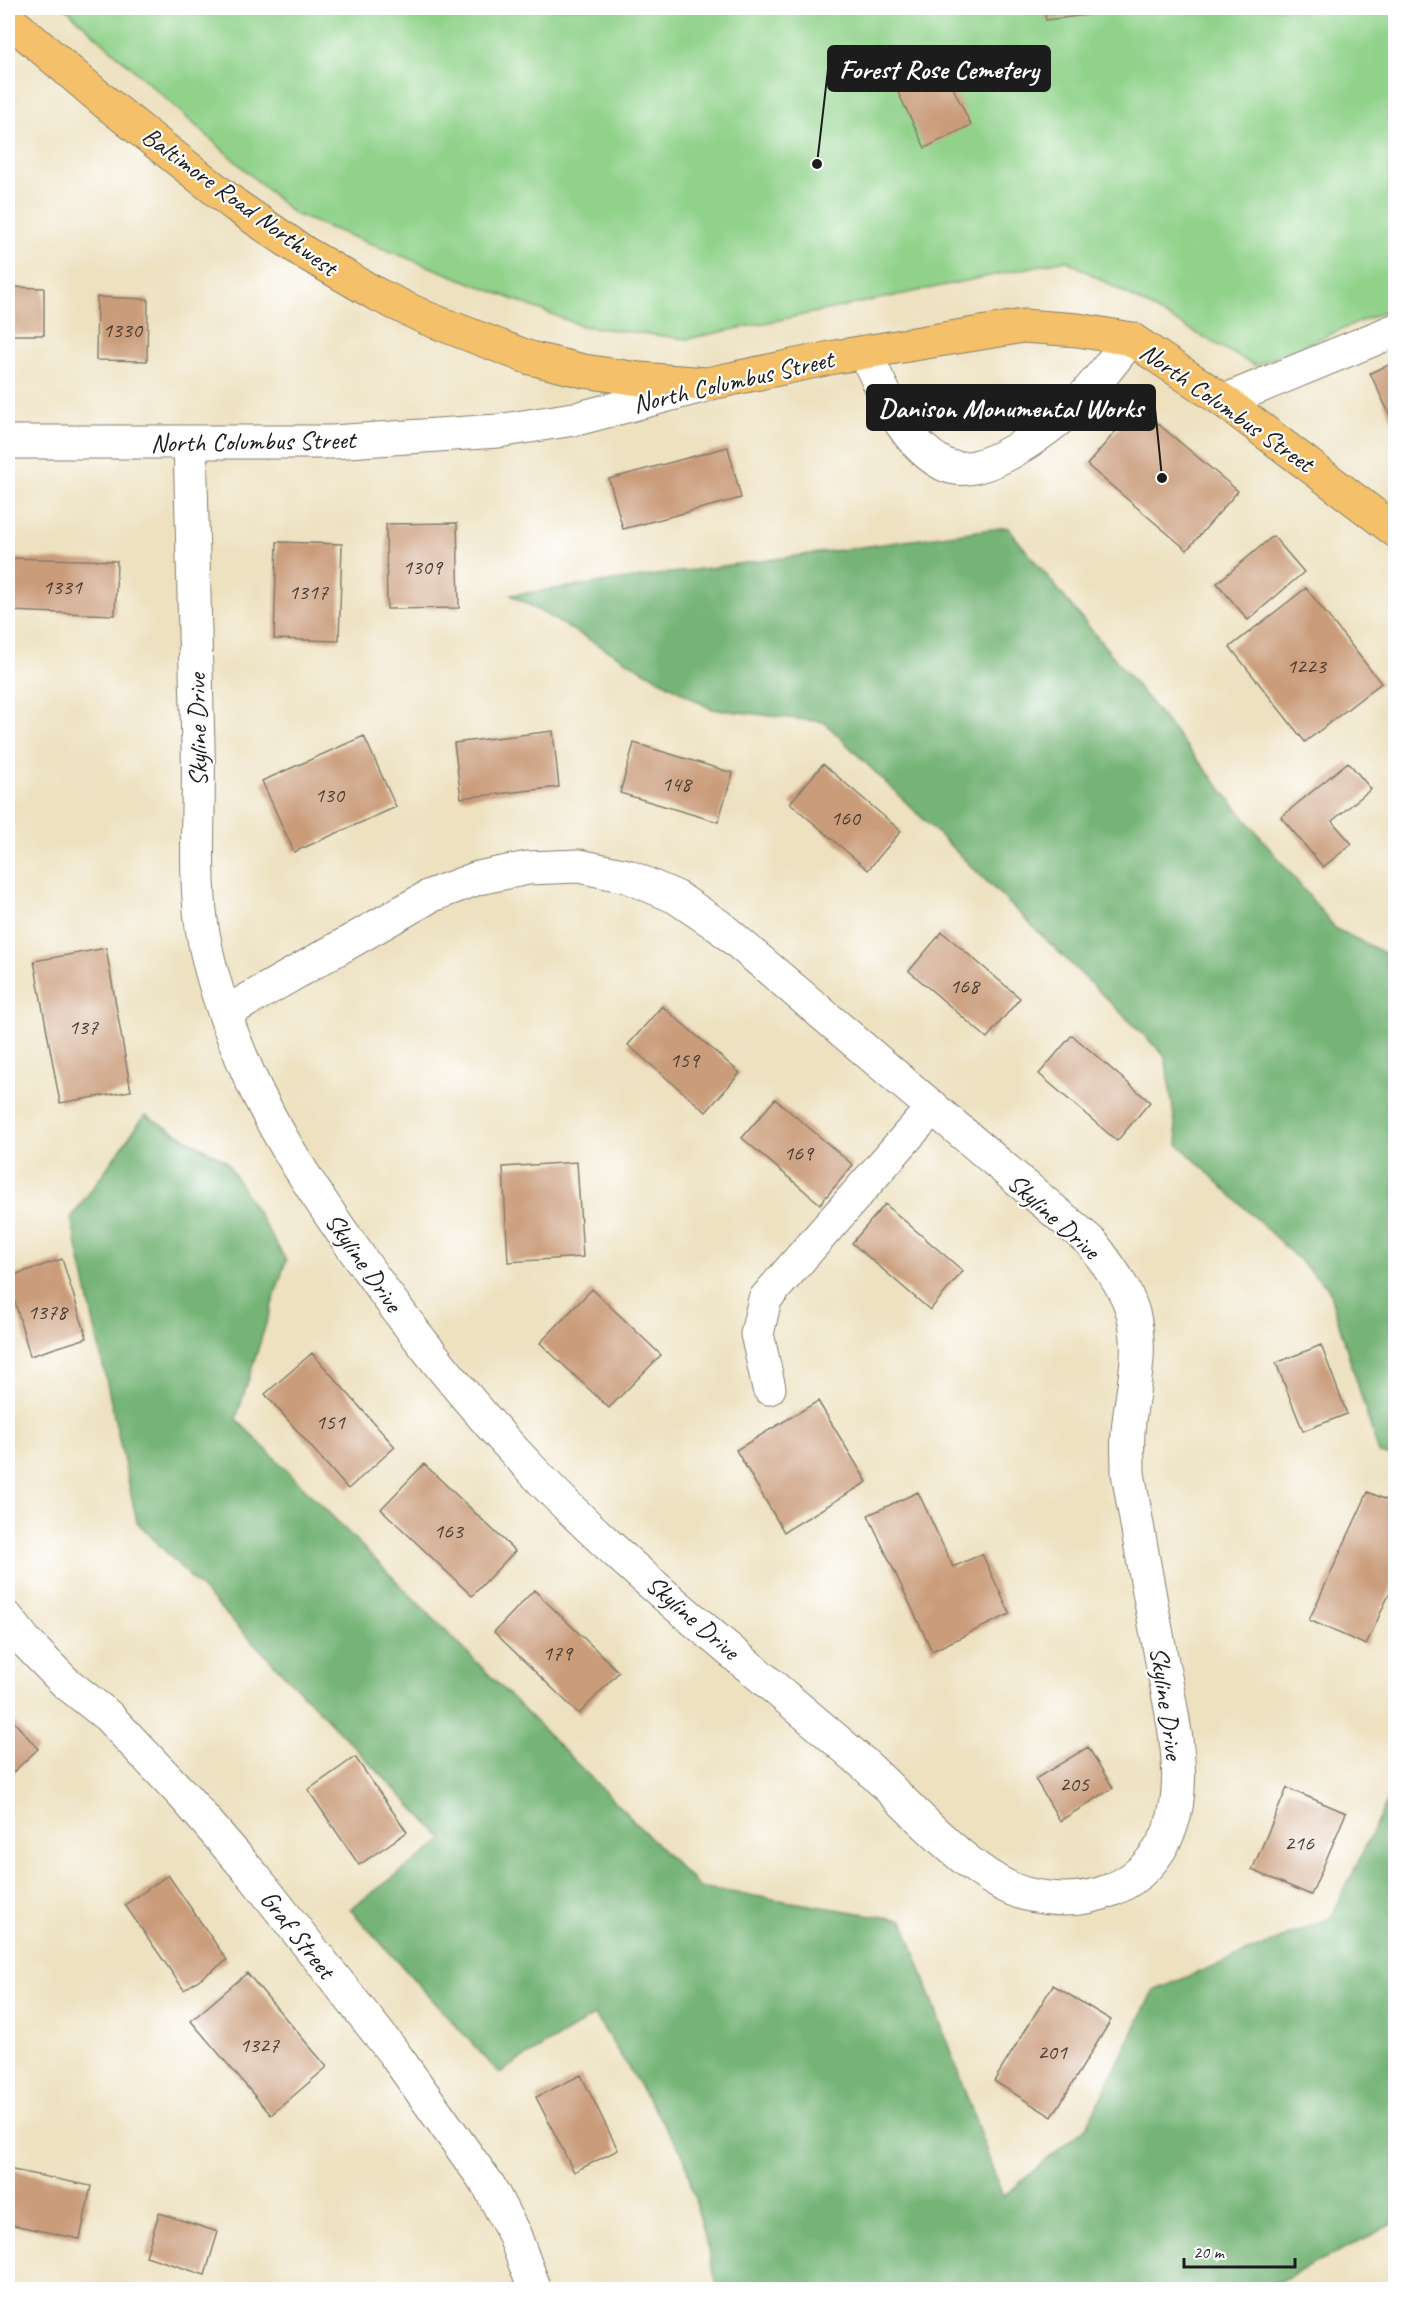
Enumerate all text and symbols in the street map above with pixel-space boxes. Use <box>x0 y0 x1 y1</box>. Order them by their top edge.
callout: Forest Rose Cemetery <box>828 46 1050 91</box>
text: Forest Rose Cemetery <box>839 52 1041 86</box>
street label: Baltimore Road Northwest <box>135 119 346 285</box>
house number: 1330 <box>102 316 144 344</box>
street label: North Columbus Street <box>1133 335 1322 481</box>
street label: North Columbus Street <box>630 342 839 421</box>
callout: Danison Monumental Works <box>867 385 1155 430</box>
text: Danison Monumental Works <box>879 391 1146 425</box>
street label: North Columbus Street <box>150 423 358 460</box>
house number: 1309 <box>402 553 444 581</box>
house number: 1331 <box>42 573 83 601</box>
house number: 1317 <box>288 578 329 606</box>
house number: 1223 <box>1286 652 1328 680</box>
street label: Skyline Drive <box>180 671 215 787</box>
house number: 148 <box>661 770 693 798</box>
house number: 130 <box>314 781 346 809</box>
house number: 160 <box>830 804 862 832</box>
house number: 168 <box>949 972 981 1000</box>
house number: 137 <box>68 1013 99 1041</box>
house number: 159 <box>669 1046 701 1074</box>
house number: 169 <box>783 1139 815 1167</box>
street label: Skyline Drive <box>1001 1166 1109 1268</box>
street label: Skyline Drive <box>318 1206 411 1320</box>
house number: 1378 <box>27 1298 69 1326</box>
house number: 151 <box>315 1408 346 1436</box>
house number: 163 <box>433 1517 465 1545</box>
street label: Skyline Drive <box>639 1568 748 1669</box>
house number: 179 <box>542 1639 574 1667</box>
street label: Skyline Drive <box>1142 1645 1191 1764</box>
house number: 205 <box>1059 1770 1090 1798</box>
house number: 216 <box>1284 1829 1315 1857</box>
street label: Graf Street <box>253 1883 344 1987</box>
house number: 1327 <box>239 2031 280 2059</box>
house number: 201 <box>1037 2038 1068 2066</box>
scale bar <box>1184 2231 1295 2269</box>
text: 20 m <box>1193 2241 1226 2263</box>

